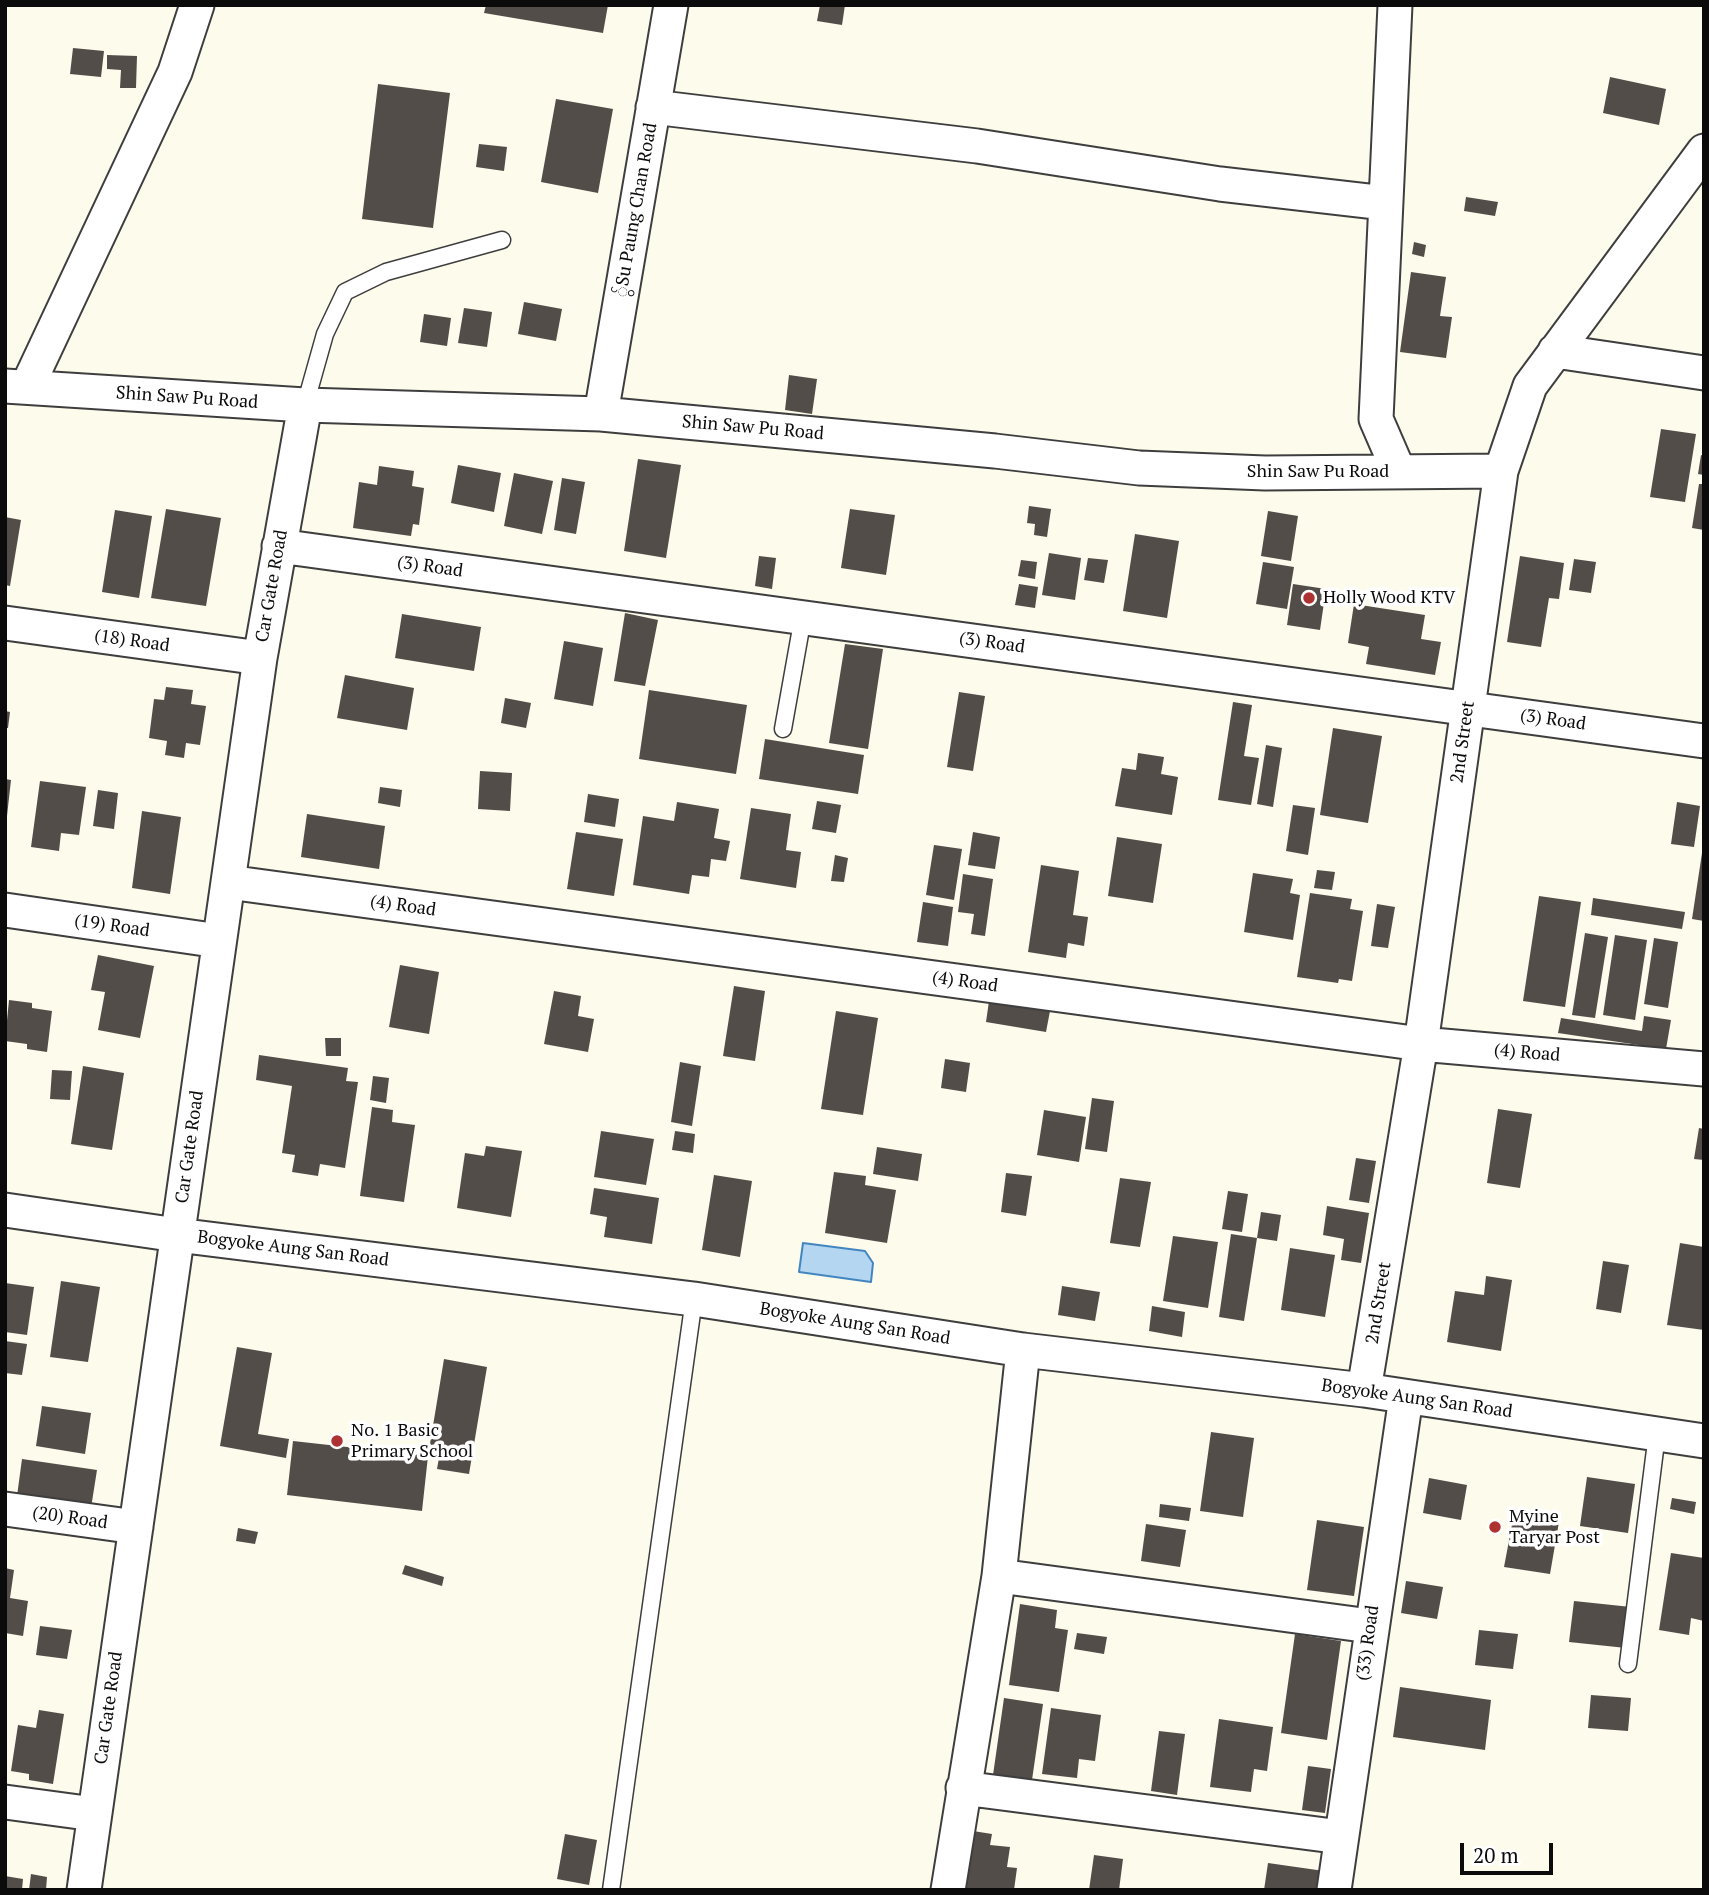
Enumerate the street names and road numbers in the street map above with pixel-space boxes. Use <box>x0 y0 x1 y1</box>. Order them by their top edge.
street label: ်ွSu Paung Chan Road <box>610 121 662 299</box>
street label: Shin Saw Pu Road <box>115 382 259 414</box>
street label: Shin Saw Pu Road <box>681 411 825 445</box>
street label: Shin Saw Pu Road <box>1247 461 1389 483</box>
street label: Car Gate Road <box>251 528 293 644</box>
street label: (3) Road <box>396 552 464 582</box>
street label: (18) Road <box>93 625 171 657</box>
street label: (3) Road <box>958 628 1026 658</box>
street label: 2nd Street <box>1447 700 1479 784</box>
street label: (3) Road <box>1519 705 1587 735</box>
street label: (4) Road <box>369 891 437 921</box>
street label: (19) Road <box>73 910 151 942</box>
street label: (4) Road <box>931 967 999 997</box>
street label: (4) Road <box>1493 1039 1561 1067</box>
street label: Car Gate Road <box>171 1089 209 1205</box>
street label: Bogyoke Aung San Road <box>196 1227 390 1271</box>
street label: 2nd Street <box>1362 1260 1396 1346</box>
street label: Bogyoke Aung San Road <box>758 1298 952 1350</box>
street label: Bogyoke Aung San Road <box>1320 1375 1514 1423</box>
street label: (20) Road <box>31 1502 109 1534</box>
street label: (33) Road <box>1352 1604 1384 1682</box>
street label: Car Gate Road <box>90 1650 128 1766</box>

